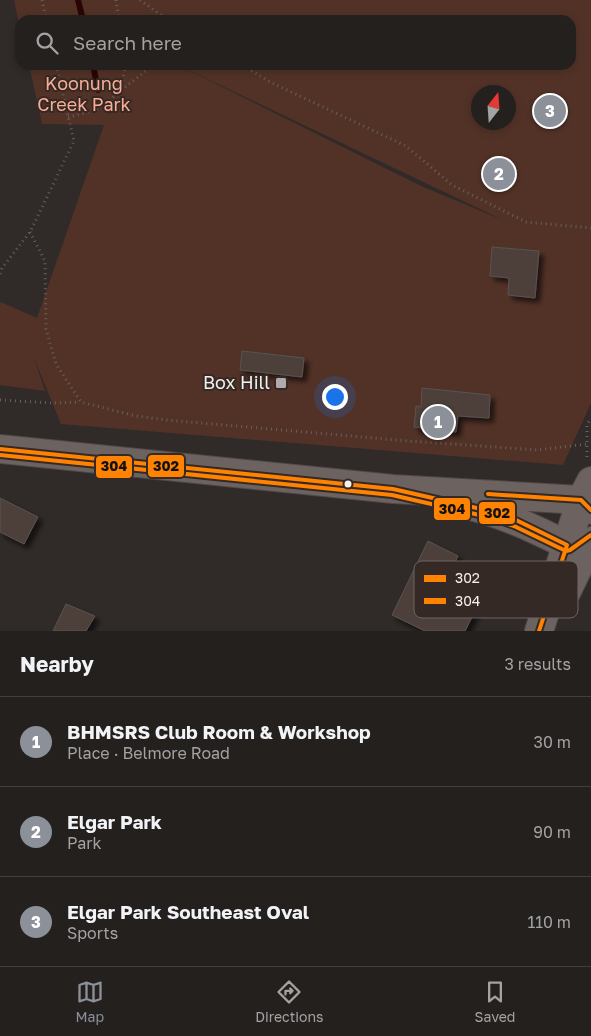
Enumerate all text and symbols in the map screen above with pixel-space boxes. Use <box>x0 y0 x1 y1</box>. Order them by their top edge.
search box <box>15 15 576 70</box>
icon: search <box>33 29 61 57</box>
text: Search here <box>73 31 182 54</box>
park label: Koonung Creek Park <box>37 72 131 115</box>
north arrow <box>471 85 516 130</box>
pin: 3 <box>534 92 566 130</box>
pin: 2 <box>483 155 515 193</box>
place label: Box Hill <box>203 371 270 393</box>
marker: Box Hill <box>274 376 288 390</box>
your location <box>322 384 348 410</box>
pin: 1 <box>422 403 454 441</box>
line badge: 302 <box>147 454 185 478</box>
line badge: 304 <box>95 455 133 479</box>
text: 304 <box>101 457 127 474</box>
text: 302 <box>153 457 180 474</box>
unlabelled marker <box>343 479 353 489</box>
line badge: 304 <box>433 497 471 521</box>
text: 304 <box>439 500 465 517</box>
line badge: 302 <box>478 501 516 525</box>
text: 302 <box>484 504 511 521</box>
legend <box>414 561 578 618</box>
text: 302 <box>455 569 480 586</box>
text: 304 <box>455 592 480 609</box>
text: Nearby <box>20 651 94 677</box>
text: 3 results <box>504 654 571 674</box>
text: BHMSRS Club Room & Workshop <box>67 720 371 743</box>
text: 1 <box>32 732 40 752</box>
text: 30 m <box>534 732 571 752</box>
text: Place · Belmore Road <box>67 743 230 763</box>
text: Elgar Park <box>67 810 162 833</box>
text: 2 <box>31 822 41 842</box>
text: 90 m <box>533 822 571 842</box>
text: Park <box>67 833 102 853</box>
text: Elgar Park Southeast Oval <box>67 900 309 923</box>
text: 3 <box>31 912 41 932</box>
text: 110 m <box>527 912 571 932</box>
text: Sports <box>67 923 118 943</box>
tab: Map <box>76 978 104 1025</box>
tab: Directions <box>255 978 324 1025</box>
tab: Saved <box>475 978 515 1025</box>

